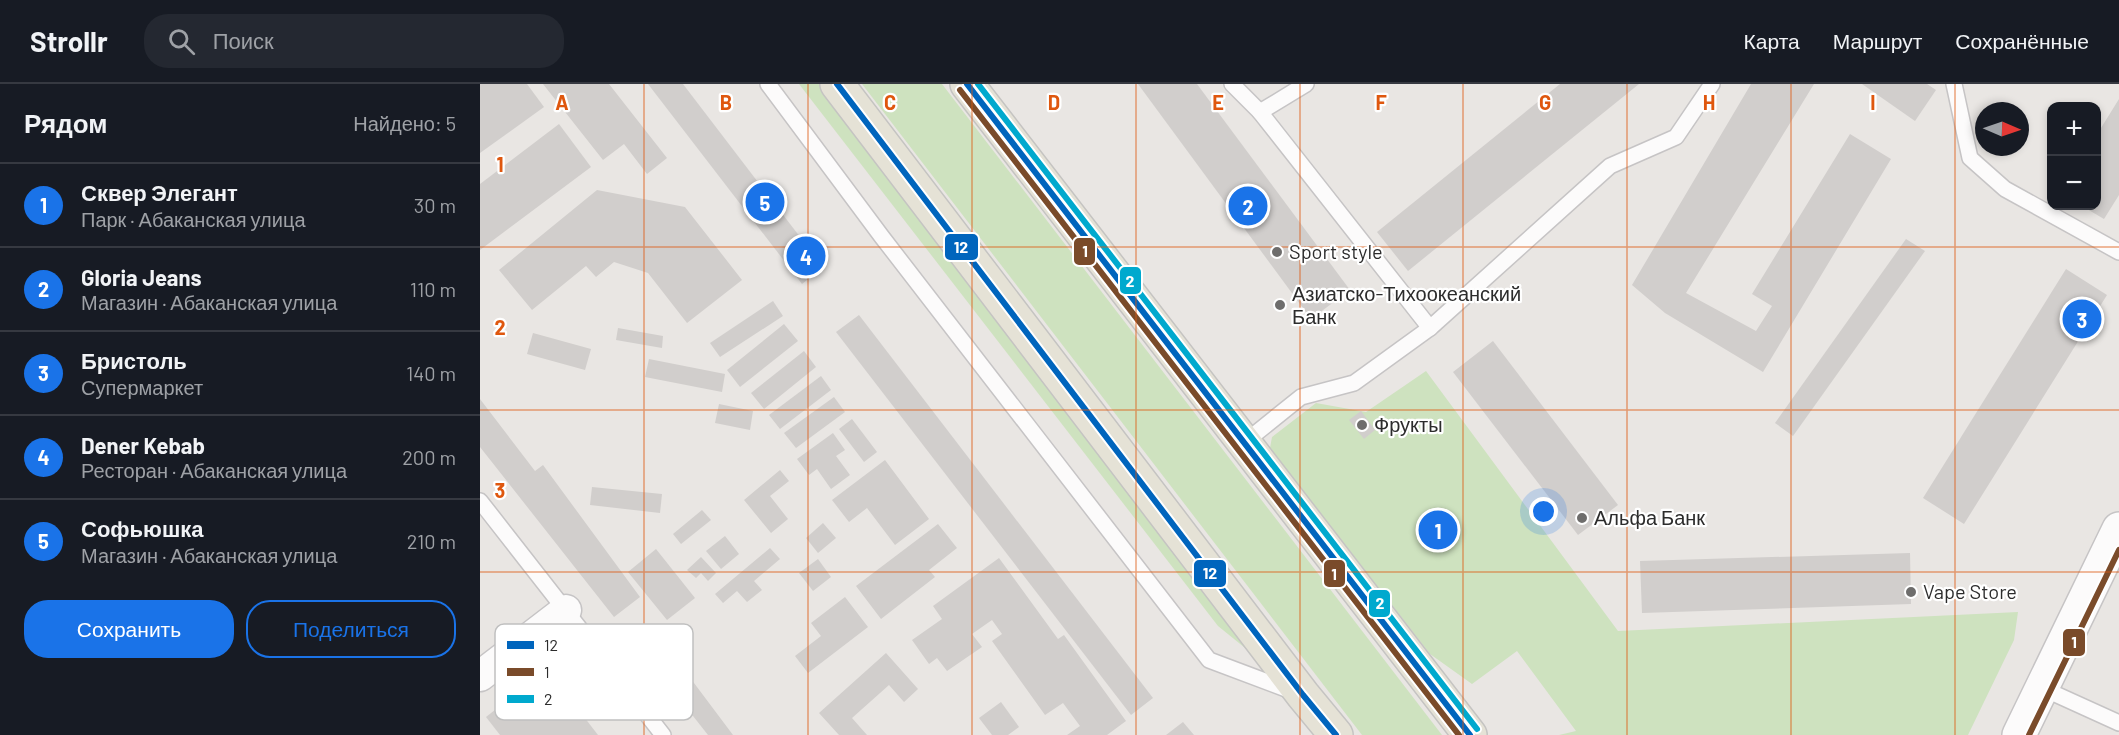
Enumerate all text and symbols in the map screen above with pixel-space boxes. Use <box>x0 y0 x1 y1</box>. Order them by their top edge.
search box <box>144 14 564 68</box>
text: Strollr <box>30 24 108 58</box>
icon: search <box>165 25 198 58</box>
text: Поиск <box>213 27 274 53</box>
text: Карта <box>1744 28 1800 53</box>
text: Маршрут <box>1833 28 1922 53</box>
text: Сохранённые <box>1955 28 2089 53</box>
text: A <box>555 90 569 114</box>
text: B <box>720 90 732 114</box>
text: C <box>884 90 896 114</box>
text: D <box>1048 90 1060 114</box>
text: E <box>1212 90 1224 114</box>
text: F <box>1375 90 1387 114</box>
text: G <box>1539 90 1551 114</box>
text: H <box>1703 90 1715 114</box>
text: I <box>1870 90 1876 114</box>
north arrow <box>1975 102 2029 156</box>
map controls <box>2047 102 2101 210</box>
button: + <box>2047 102 2101 156</box>
text: Рядом <box>24 107 107 138</box>
text: Найдено: 5 <box>353 111 456 135</box>
text: 1 <box>496 152 504 176</box>
button: − <box>2047 156 2101 210</box>
text: Сквер Элегант <box>81 179 238 205</box>
pin: 5 <box>746 180 784 224</box>
pin: 2 <box>1228 184 1268 228</box>
text: 1 <box>40 193 47 217</box>
text: 30 m <box>414 193 456 217</box>
text: Парк · Абаканская улица <box>81 207 306 231</box>
line badge: 12 <box>944 233 979 261</box>
pin: 4 <box>786 234 826 279</box>
text: 12 <box>954 237 968 256</box>
line badge: 1 <box>1073 237 1096 266</box>
place label: Sport style <box>1289 239 1383 263</box>
text: 1 <box>1082 241 1088 260</box>
marker: Sport style <box>1270 245 1284 259</box>
text: Gloria Jeans <box>81 264 202 290</box>
line badge: 2 <box>1119 266 1142 295</box>
text: 2 <box>1126 271 1135 290</box>
text: 2 <box>38 277 49 301</box>
text: 110 m <box>410 277 456 301</box>
place label: Азиатско-Тихоокеанский Банк <box>1292 281 1521 328</box>
text: Магазин · Абаканская улица <box>81 290 337 314</box>
pin: 3 <box>2062 296 2102 342</box>
marker: Азиатско-Тихоокеанский Банк <box>1273 298 1287 312</box>
text: 2 <box>494 315 506 339</box>
text: Бристоль <box>81 347 187 373</box>
text: 3 <box>38 361 49 385</box>
text: 140 m <box>406 361 456 385</box>
text: Супермаркет <box>81 375 203 399</box>
place label: Фрукты <box>1374 412 1443 436</box>
marker: Фрукты <box>1355 418 1369 432</box>
text: Dener Kebab <box>81 432 205 458</box>
text: 4 <box>37 445 50 469</box>
text: 200 m <box>402 445 456 469</box>
text: Ресторан · Абаканская улица <box>81 458 347 482</box>
text: 3 <box>495 478 505 502</box>
your location <box>1529 497 1558 526</box>
place label: Альфа Банк <box>1594 505 1705 529</box>
pin: 1 <box>1418 508 1458 552</box>
marker: Альфа Банк <box>1575 511 1589 525</box>
text: Софьюшка <box>81 515 203 541</box>
text: 5 <box>38 529 49 553</box>
text: 210 m <box>407 529 456 553</box>
text: Магазин · Абаканская улица <box>81 543 337 567</box>
line badge: 12 <box>1193 559 1227 588</box>
line badge: 1 <box>1323 559 1346 588</box>
text: 12 <box>1203 563 1217 582</box>
text: 1 <box>1331 564 1337 583</box>
place label: Vape Store <box>1923 579 2017 603</box>
marker: Vape Store <box>1904 585 1918 599</box>
line badge: 2 <box>1368 589 1391 618</box>
text: 2 <box>1376 593 1385 612</box>
button: Сохранить <box>24 600 234 658</box>
button: Поделиться <box>246 600 456 658</box>
legend <box>495 624 693 720</box>
line badge: 1 <box>2062 628 2086 657</box>
text: 1 <box>2071 632 2077 651</box>
text: 12 <box>544 635 558 654</box>
text: 1 <box>544 662 550 681</box>
text: 2 <box>544 689 553 708</box>

